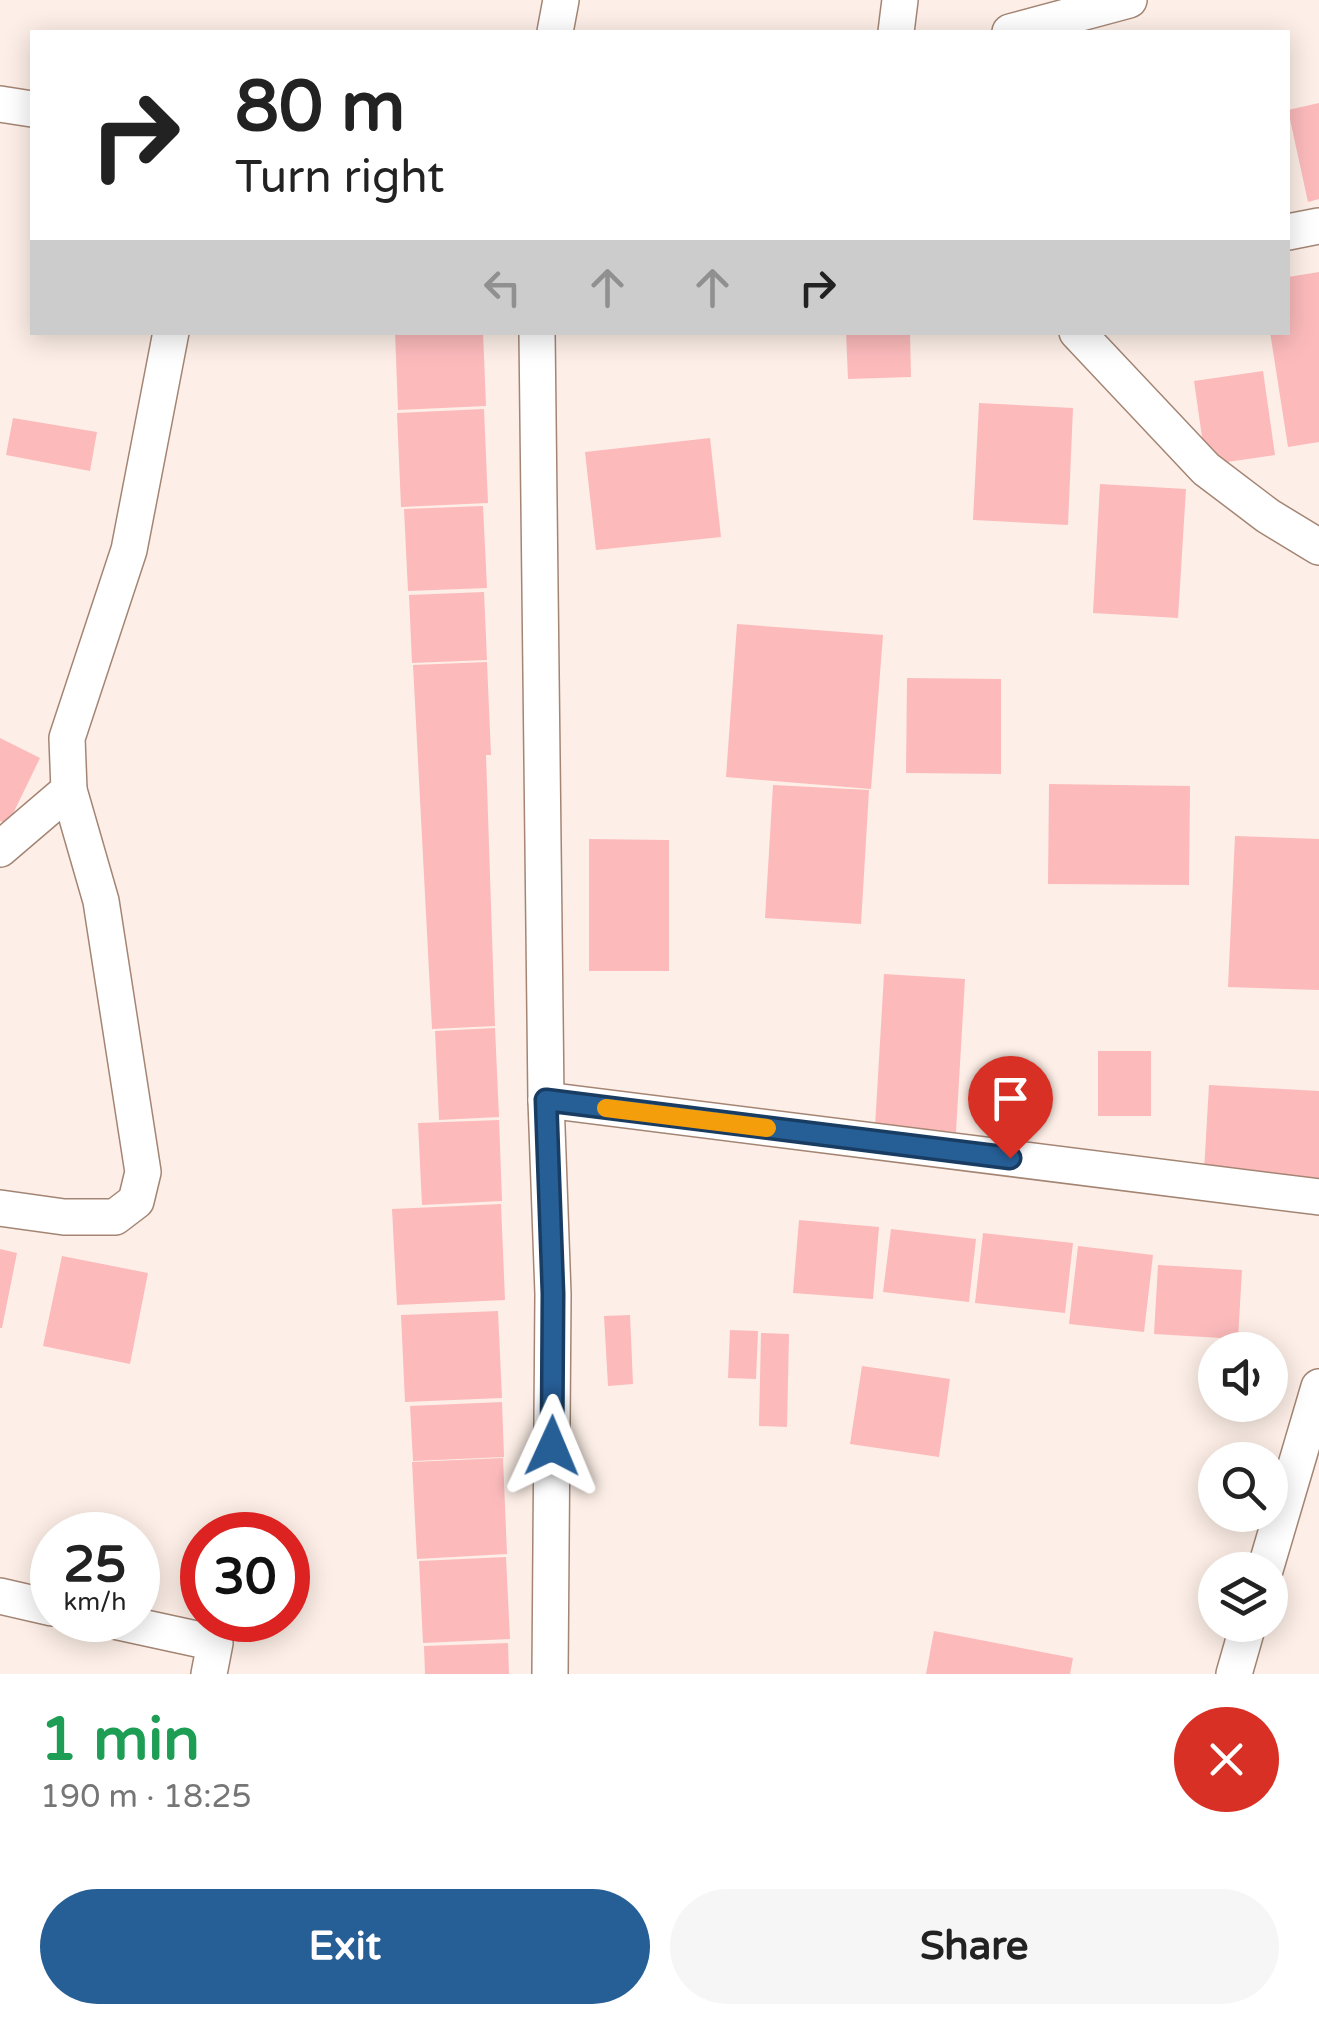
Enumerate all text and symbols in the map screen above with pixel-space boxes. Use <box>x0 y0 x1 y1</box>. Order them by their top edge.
text: 80 m <box>235 66 405 150</box>
icon: right <box>70 70 200 200</box>
text: Turn right <box>235 151 444 205</box>
icon: left <box>475 260 530 315</box>
icon: ahead <box>580 260 635 315</box>
icon: ahead <box>685 260 740 315</box>
icon: right <box>790 260 845 315</box>
pin <box>968 1056 1053 1159</box>
icon: arrive <box>983 1071 1038 1126</box>
map controls <box>1198 1332 1288 1642</box>
button: sound <box>1198 1332 1288 1422</box>
position arrow <box>500 1394 604 1498</box>
button: search <box>1198 1442 1288 1532</box>
speed limit sign: 30 <box>180 1512 310 1642</box>
text: 25 <box>64 1535 126 1595</box>
button: layers <box>1198 1552 1288 1642</box>
text: km/h <box>64 1587 126 1617</box>
text: 1 min <box>40 1704 200 1776</box>
button: close <box>1174 1707 1279 1812</box>
text: 190 m · 18:25 <box>40 1778 252 1816</box>
button: Exit <box>40 1889 650 2004</box>
button: Share <box>670 1889 1279 2004</box>

